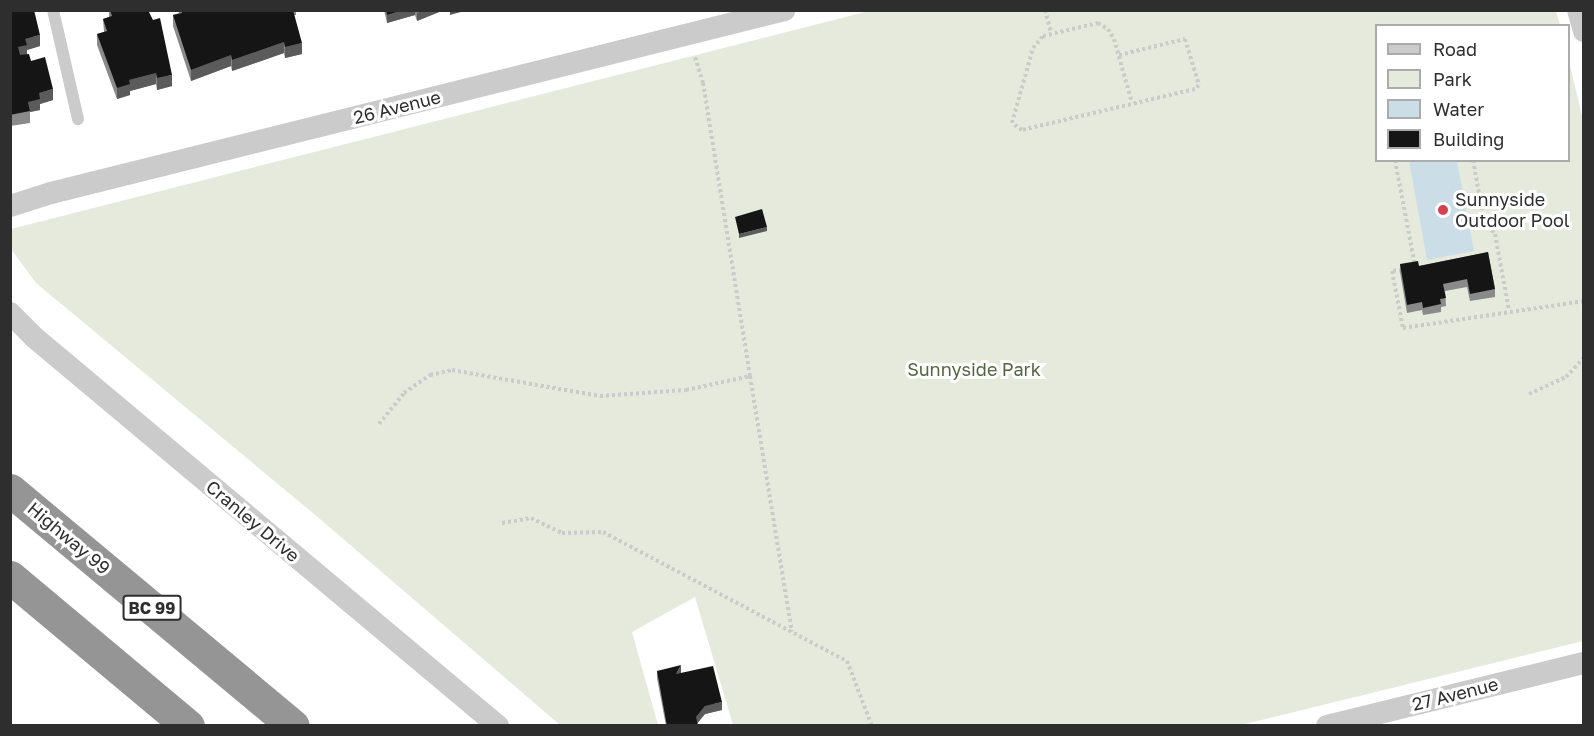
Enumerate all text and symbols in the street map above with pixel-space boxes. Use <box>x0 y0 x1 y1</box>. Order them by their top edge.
legend <box>1375 24 1570 162</box>
text: Road <box>1433 38 1477 60</box>
text: Park <box>1433 68 1472 90</box>
street label: 26 Avenue <box>351 86 443 128</box>
text: Water <box>1433 98 1484 120</box>
text: Building <box>1433 128 1504 150</box>
place label: Sunnyside Outdoor Pool <box>1455 189 1570 232</box>
marker: Sunnyside Outdoor Pool <box>1436 203 1450 217</box>
park label: Sunnyside Park <box>907 358 1041 380</box>
street label: Cranley Drive <box>202 476 304 566</box>
street label: Highway 99 <box>23 497 115 579</box>
road number: BC 99 <box>122 595 182 621</box>
street label: 27 Avenue <box>1410 673 1500 715</box>

